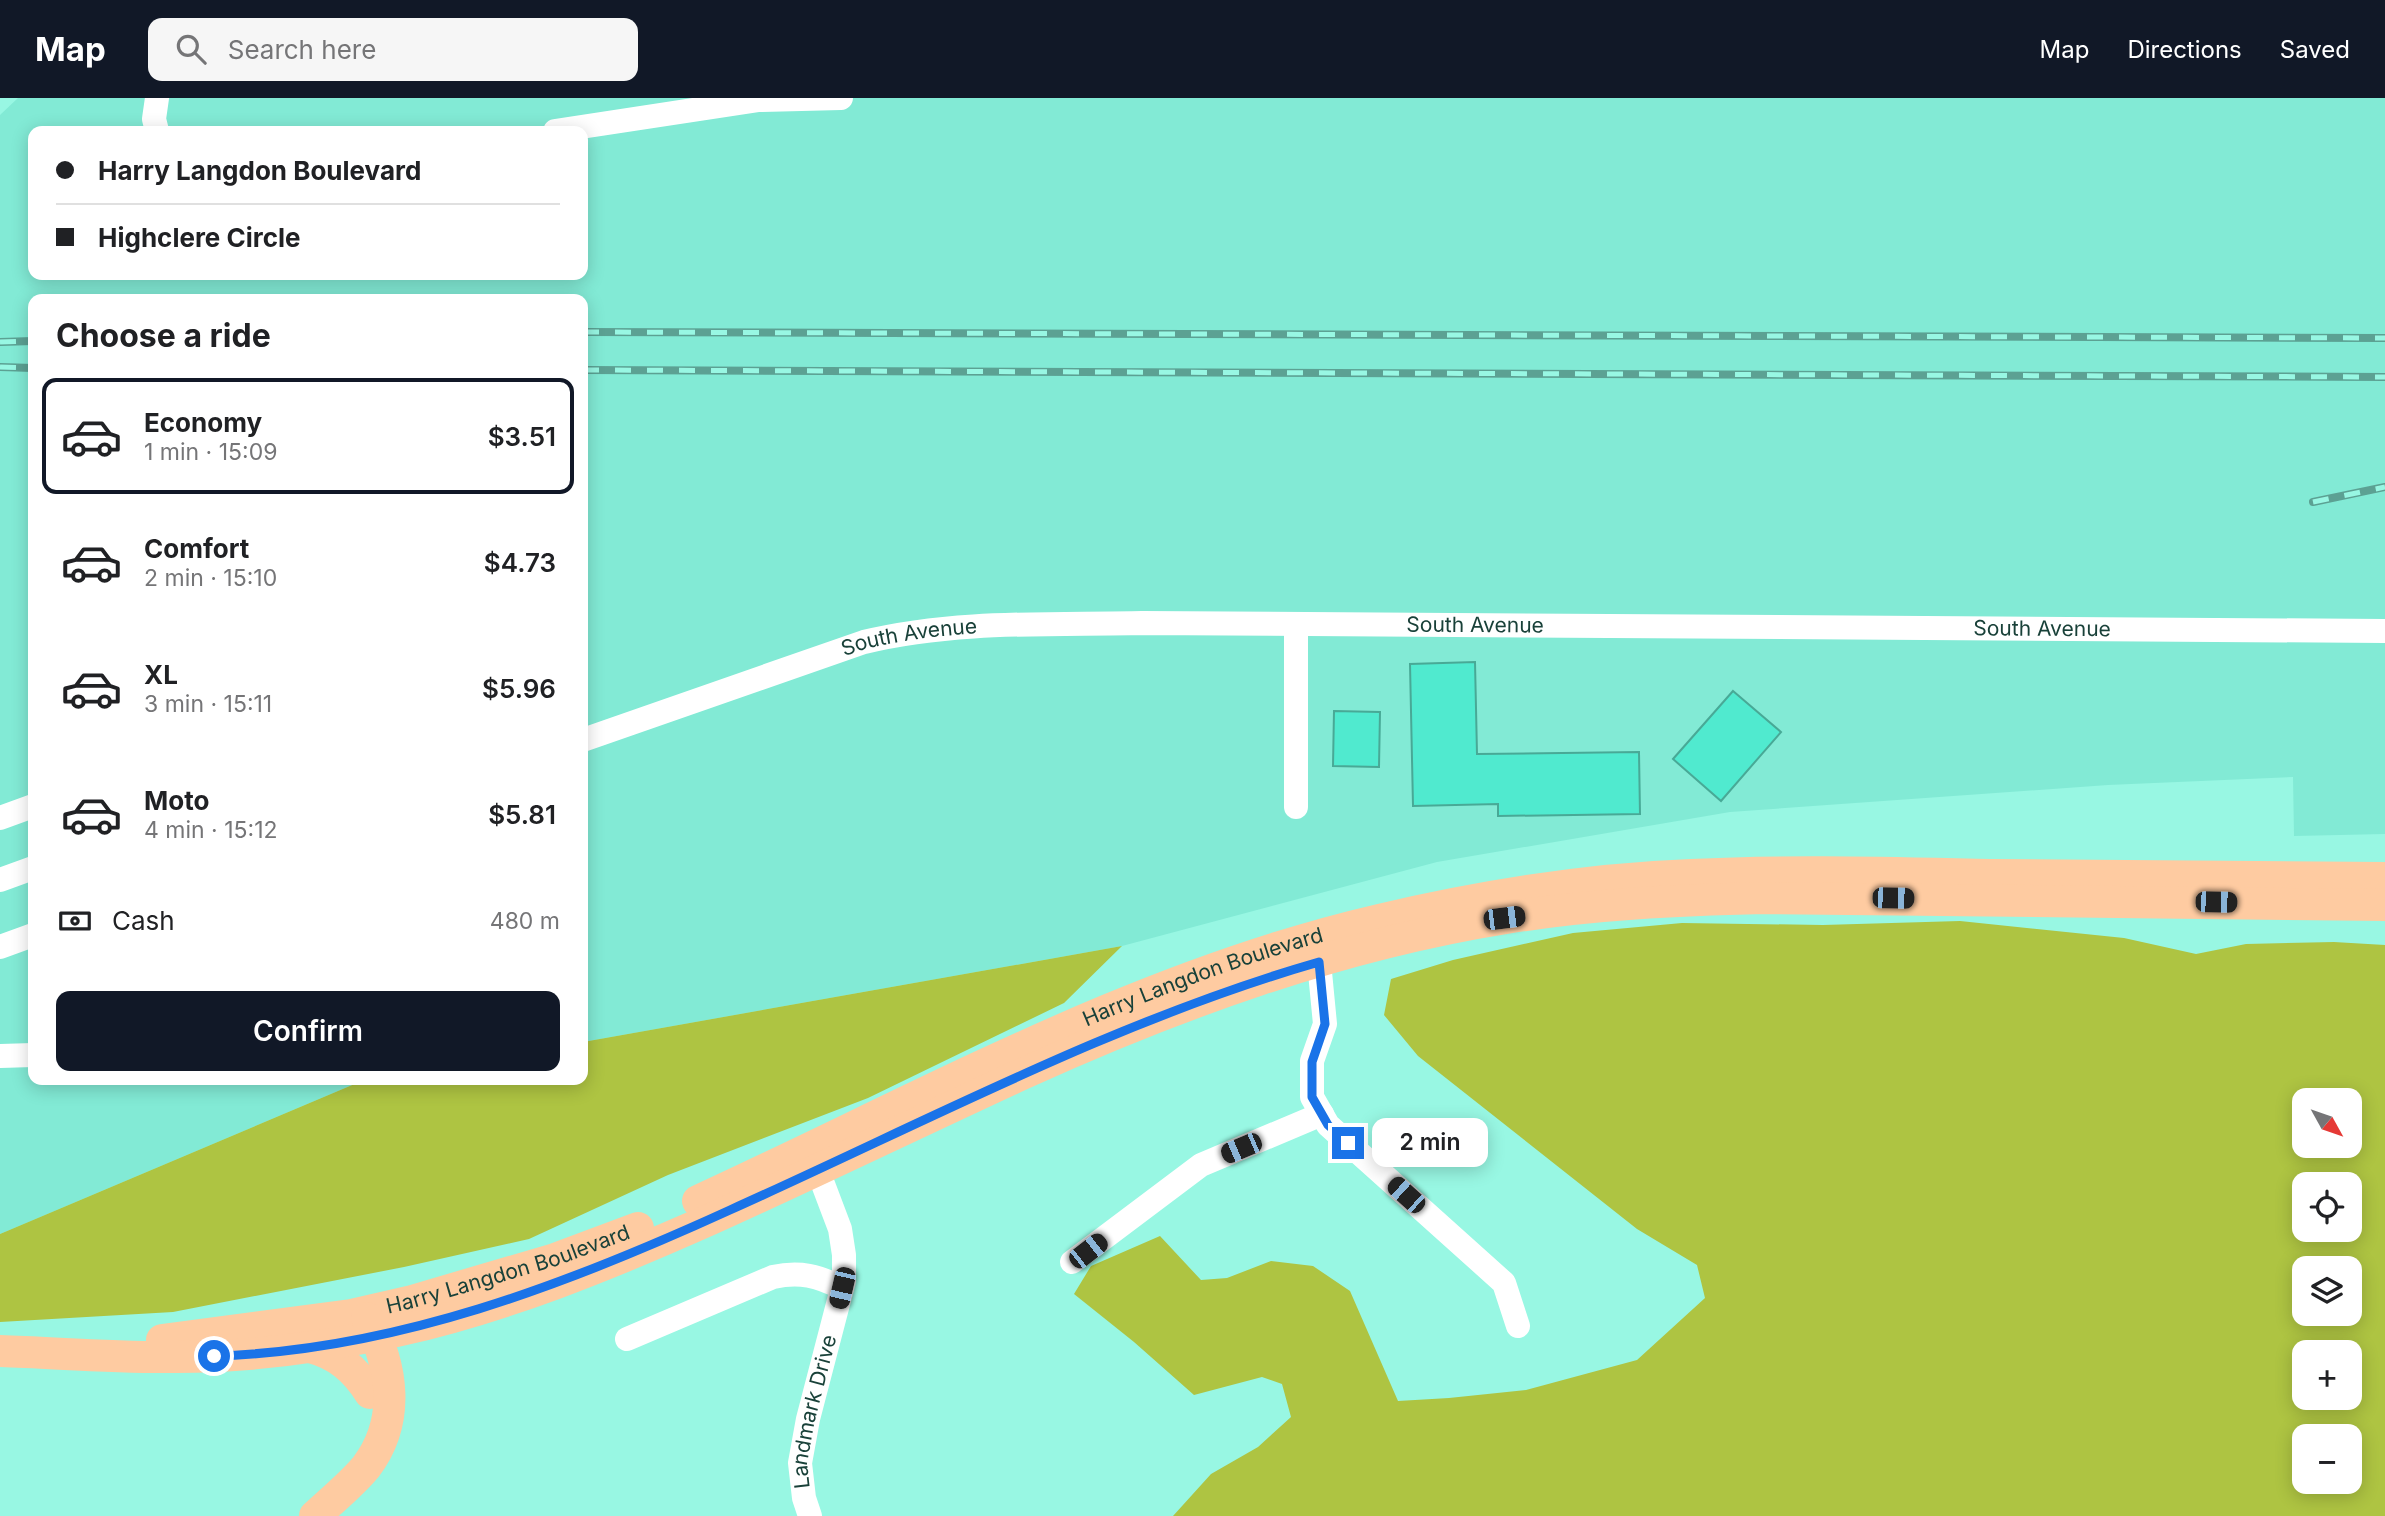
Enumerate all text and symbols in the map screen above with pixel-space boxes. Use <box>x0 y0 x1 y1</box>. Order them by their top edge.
search box <box>148 18 638 81</box>
text: Map <box>35 29 106 69</box>
icon: search <box>172 30 210 68</box>
text: Search here <box>228 34 376 65</box>
text: Map <box>2040 35 2089 64</box>
text: Directions <box>2127 35 2242 64</box>
text: Saved <box>2280 35 2350 64</box>
text: Harry Langdon Boulevard <box>98 155 421 186</box>
text: Highclere Circle <box>98 222 301 253</box>
text: Choose a ride <box>56 316 271 355</box>
icon: car <box>60 405 123 468</box>
text: Economy <box>144 407 262 438</box>
text: $3.51 <box>488 421 556 452</box>
text: 1 min · 15:09 <box>144 438 277 466</box>
icon: car <box>60 531 123 594</box>
text: Comfort <box>144 533 249 564</box>
text: $4.73 <box>484 547 556 578</box>
text: 2 min · 15:10 <box>144 564 277 592</box>
street label: South Avenue <box>1406 612 1544 638</box>
street label: South Avenue <box>838 613 978 661</box>
street label: South Avenue <box>1973 615 2111 641</box>
icon: car <box>60 657 123 720</box>
text: XL <box>144 659 178 690</box>
text: $5.96 <box>482 673 556 704</box>
text: 3 min · 15:11 <box>144 690 272 718</box>
icon: car <box>60 783 123 846</box>
text: Moto <box>144 785 209 816</box>
text: $5.81 <box>488 799 556 830</box>
text: 4 min · 15:12 <box>144 816 278 844</box>
car <box>1872 887 1915 909</box>
car <box>2195 891 2238 913</box>
icon: cash <box>56 902 94 940</box>
text: Cash <box>112 905 175 936</box>
car <box>1482 905 1527 931</box>
text: 480 m <box>490 907 560 935</box>
street label: Harry Langdon Boulevard <box>1079 922 1326 1031</box>
button: Confirm <box>56 991 560 1071</box>
north arrow <box>2292 1088 2362 1158</box>
map controls <box>2292 1088 2362 1494</box>
callout: 2 min <box>1372 1118 1488 1168</box>
route end <box>1332 1127 1364 1159</box>
text: 2 min <box>1400 1128 1460 1156</box>
car <box>1218 1130 1265 1166</box>
button: locate <box>2292 1172 2362 1242</box>
car <box>1384 1173 1429 1217</box>
street label: Harry Langdon Boulevard <box>384 1219 633 1319</box>
car <box>1065 1230 1112 1272</box>
button: layers <box>2292 1256 2362 1326</box>
car <box>828 1265 857 1311</box>
street label: Landmark Drive <box>787 1332 841 1490</box>
route start <box>198 1340 230 1372</box>
button: + <box>2292 1340 2362 1410</box>
button: − <box>2292 1424 2362 1494</box>

